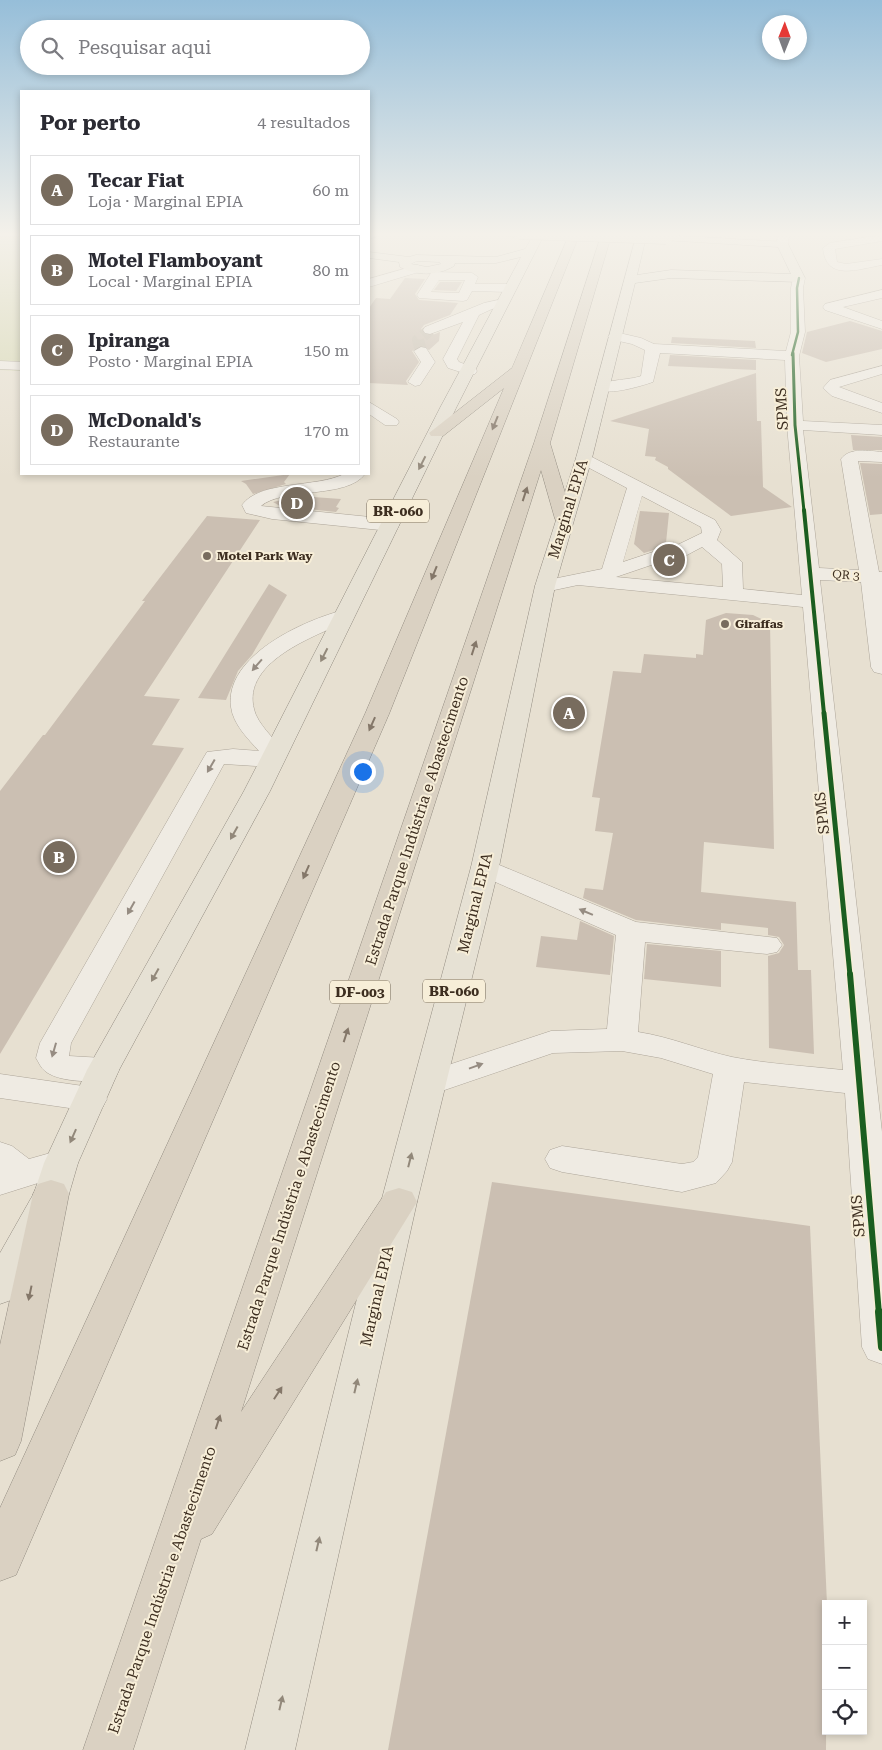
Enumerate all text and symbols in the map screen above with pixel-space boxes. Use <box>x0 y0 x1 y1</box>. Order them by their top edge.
north arrow <box>762 15 807 60</box>
search box <box>20 20 370 75</box>
icon: search <box>38 34 66 62</box>
text: Pesquisar aqui <box>78 36 211 59</box>
text: Por perto <box>40 111 141 135</box>
text: 4 resultados <box>257 113 350 132</box>
text: Tecar Fiat <box>88 169 184 192</box>
text: A <box>51 181 63 200</box>
text: 60 m <box>312 181 349 200</box>
text: Loja · Marginal EPIA <box>88 192 243 211</box>
text: Motel Flamboyant <box>88 249 263 272</box>
text: B <box>51 261 63 280</box>
text: 80 m <box>312 261 349 280</box>
text: Local · Marginal EPIA <box>88 272 252 291</box>
text: Ipiranga <box>88 329 170 352</box>
text: C <box>51 341 63 360</box>
text: 150 m <box>303 341 349 360</box>
text: Posto · Marginal EPIA <box>88 352 253 371</box>
street label: SPMS <box>772 387 792 431</box>
text: McDonald's <box>88 409 201 432</box>
one-way arrow <box>491 416 499 430</box>
text: D <box>51 421 63 440</box>
text: 170 m <box>303 421 349 440</box>
text: Restaurante <box>88 432 180 451</box>
one-way arrow <box>418 456 426 470</box>
street label: Marginal EPIA <box>544 457 592 561</box>
pin: D <box>281 484 313 522</box>
one-way arrow <box>522 486 529 501</box>
road number: BR-060 <box>367 500 429 522</box>
pin: C <box>653 541 685 579</box>
place label: Motel Park Way <box>217 549 313 563</box>
marker: Motel Park Way <box>201 550 213 562</box>
one-way arrow <box>430 566 437 581</box>
street label: QR 3 <box>832 567 861 583</box>
place label: Giraffas <box>735 617 783 631</box>
marker: Giraffas <box>719 618 731 630</box>
one-way arrow <box>470 640 478 655</box>
one-way arrow <box>320 647 329 662</box>
one-way arrow <box>251 658 263 670</box>
street label: Estrada Parque Indústria e Abastecimento <box>362 674 472 968</box>
pin: A <box>553 694 585 732</box>
one-way arrow <box>368 717 376 731</box>
one-way arrow <box>206 759 215 772</box>
your location <box>350 759 376 785</box>
street label: SPMS <box>811 791 833 835</box>
one-way arrow <box>229 827 238 840</box>
pin: B <box>43 838 75 876</box>
street label: Marginal EPIA <box>454 850 496 955</box>
one-way arrow <box>302 865 310 879</box>
one-way arrow <box>127 901 136 914</box>
one-way arrow <box>579 907 593 915</box>
one-way arrow <box>151 968 159 983</box>
road number: BR-060 <box>423 979 485 1002</box>
road number: DF-003 <box>330 980 390 1004</box>
one-way arrow <box>343 1027 350 1042</box>
one-way arrow <box>50 1042 58 1058</box>
street label: Estrada Parque Indústria e Abastecimento <box>234 1059 344 1353</box>
one-way arrow <box>469 1062 484 1070</box>
one-way arrow <box>69 1129 77 1143</box>
one-way arrow <box>406 1153 414 1168</box>
street label: SPMS <box>847 1194 869 1238</box>
street label: Marginal EPIA <box>357 1243 397 1348</box>
one-way arrow <box>26 1285 34 1301</box>
one-way arrow <box>352 1379 360 1394</box>
one-way arrow <box>273 1386 282 1400</box>
one-way arrow <box>215 1414 222 1429</box>
street label: Estrada Parque Indústria e Abastecimento <box>104 1444 220 1736</box>
one-way arrow <box>314 1537 322 1552</box>
map controls <box>822 1600 867 1735</box>
button: + <box>822 1600 867 1645</box>
button: − <box>822 1645 867 1690</box>
button: locate <box>822 1690 867 1735</box>
one-way arrow <box>277 1695 285 1710</box>

